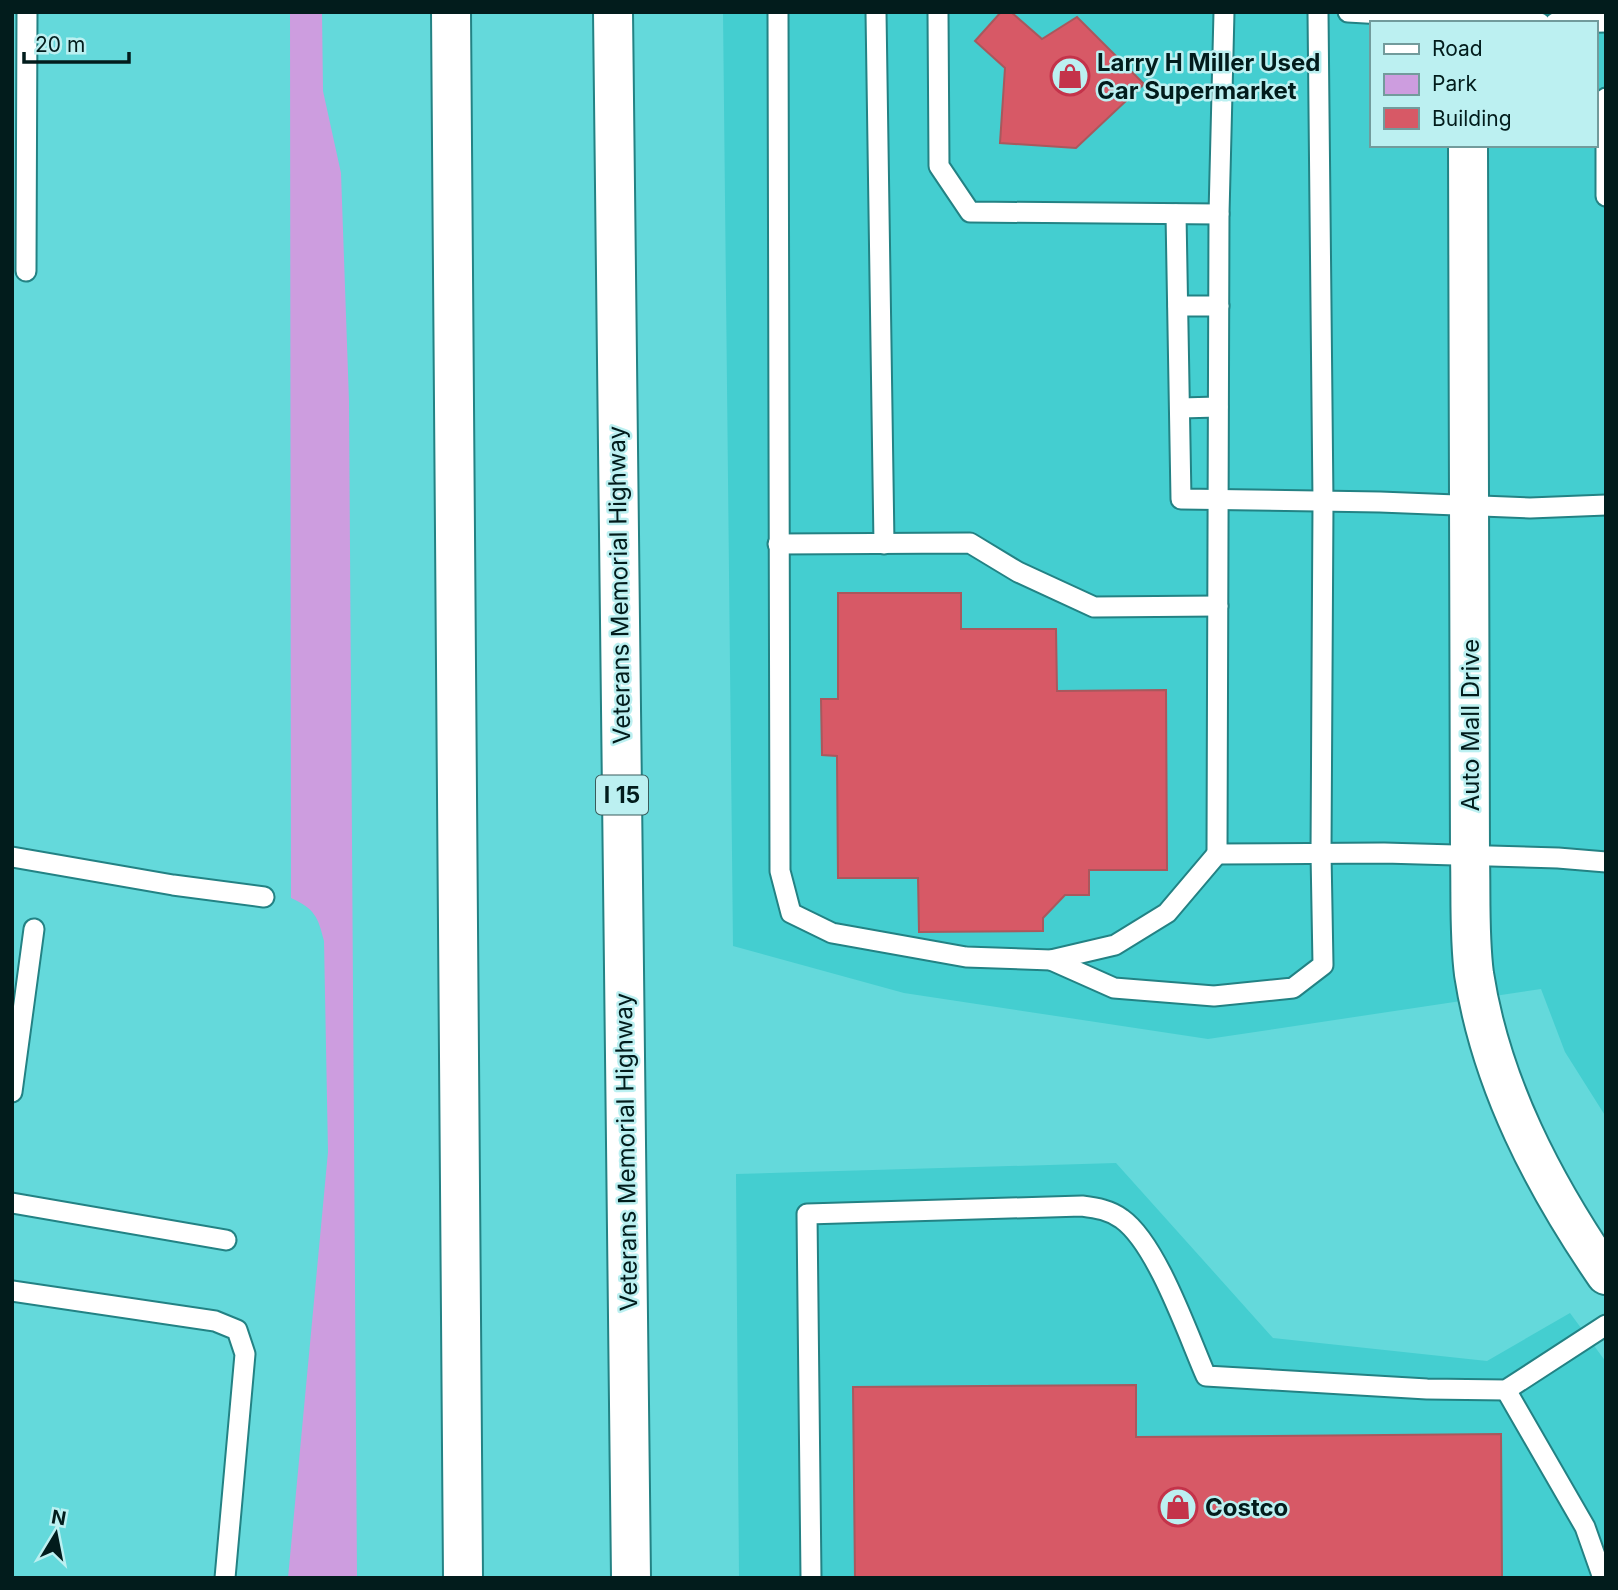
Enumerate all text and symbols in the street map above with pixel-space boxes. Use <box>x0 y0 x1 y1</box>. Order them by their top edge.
scale bar <box>24 21 130 65</box>
legend <box>1370 21 1597 147</box>
text: 20 m <box>35 32 85 57</box>
text: Road <box>1432 36 1483 61</box>
place label: Larry H Miller Used Car Supermarket <box>1097 48 1320 105</box>
shop icon: Larry H Miller Used Car Supermarket <box>1049 55 1091 97</box>
text: Park <box>1432 71 1477 96</box>
text: Building <box>1432 106 1512 131</box>
street label: Veterans Memorial Highway <box>602 426 636 744</box>
street label: Auto Mall Drive <box>1456 639 1485 811</box>
road number: I 15 <box>596 776 648 814</box>
street label: Veterans Memorial Highway <box>609 993 643 1311</box>
shop icon: Costco <box>1157 1486 1199 1528</box>
place label: Costco <box>1205 1493 1288 1522</box>
north arrow <box>21 1499 91 1569</box>
text: N <box>50 1505 68 1530</box>

